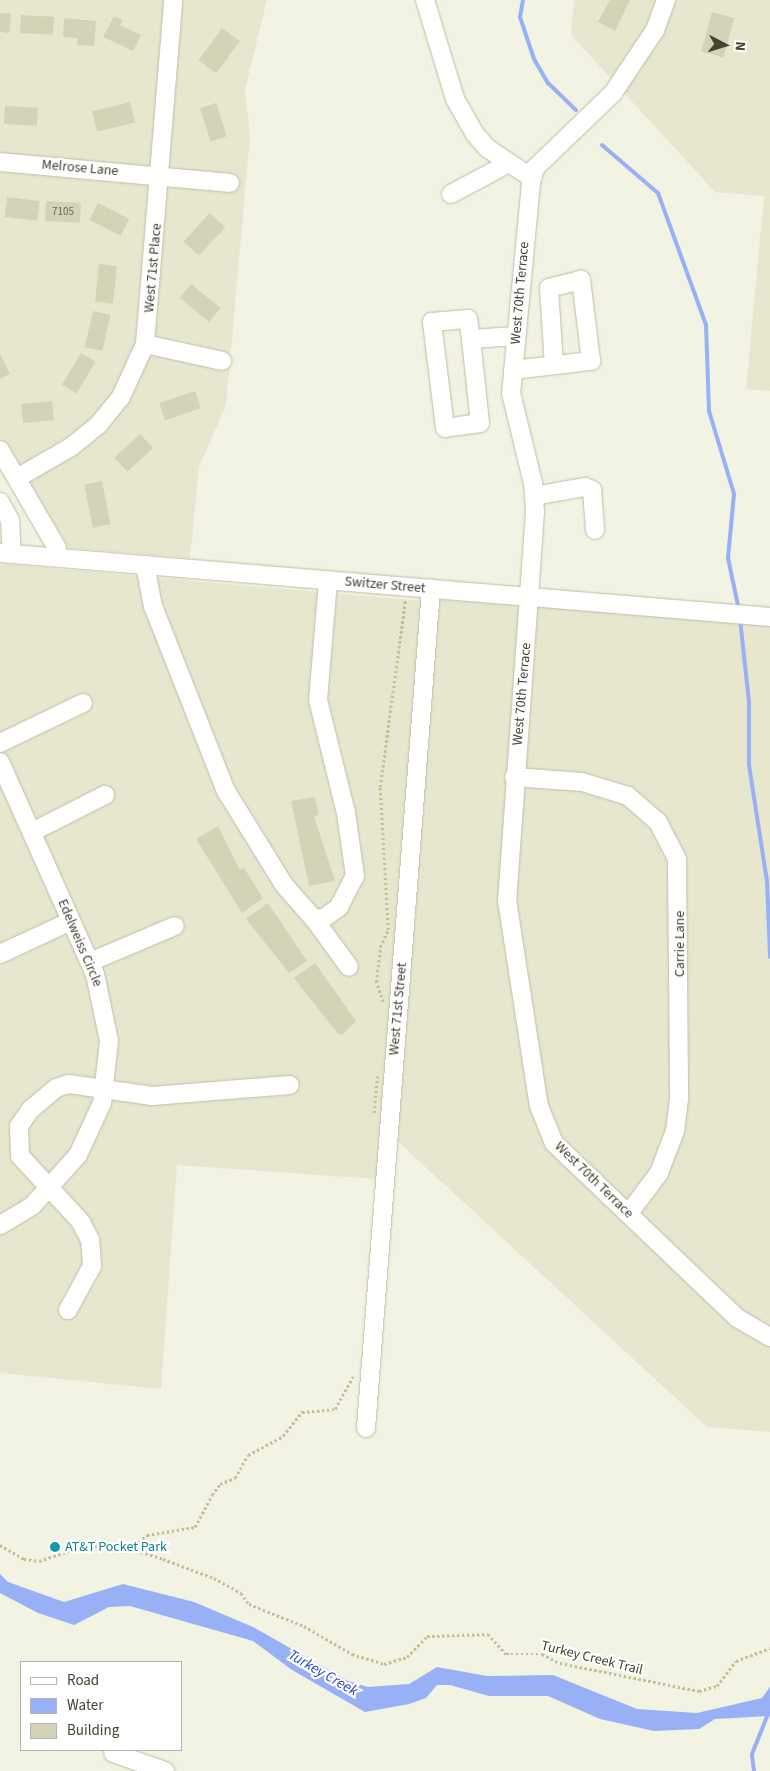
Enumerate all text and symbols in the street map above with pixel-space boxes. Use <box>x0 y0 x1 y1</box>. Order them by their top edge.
north arrow <box>700 20 750 70</box>
text: N <box>730 41 750 52</box>
street label: Melrose Lane <box>41 156 119 180</box>
house number: 7105 <box>52 205 74 219</box>
street label: West 71st Place <box>141 223 165 313</box>
street label: West 70th Terrace <box>507 241 533 345</box>
street label: Switzer Street <box>344 573 426 597</box>
street label: West 70th Terrace <box>509 642 535 746</box>
street label: Edelweiss Circle <box>54 897 106 989</box>
street label: Carrie Lane <box>672 911 688 977</box>
street label: West 71st Street <box>386 962 410 1056</box>
street label: West 70th Terrace <box>551 1138 637 1222</box>
place label: AT&T Pocket Park <box>65 1539 167 1555</box>
marker: AT&T Pocket Park <box>49 1541 61 1553</box>
street label: Turkey Creek Trail <box>539 1637 645 1679</box>
water label: Turkey Creek <box>285 1646 361 1700</box>
legend <box>20 1661 182 1751</box>
text: Road <box>67 1670 99 1691</box>
text: Water <box>67 1695 103 1716</box>
text: Building <box>67 1720 119 1741</box>

